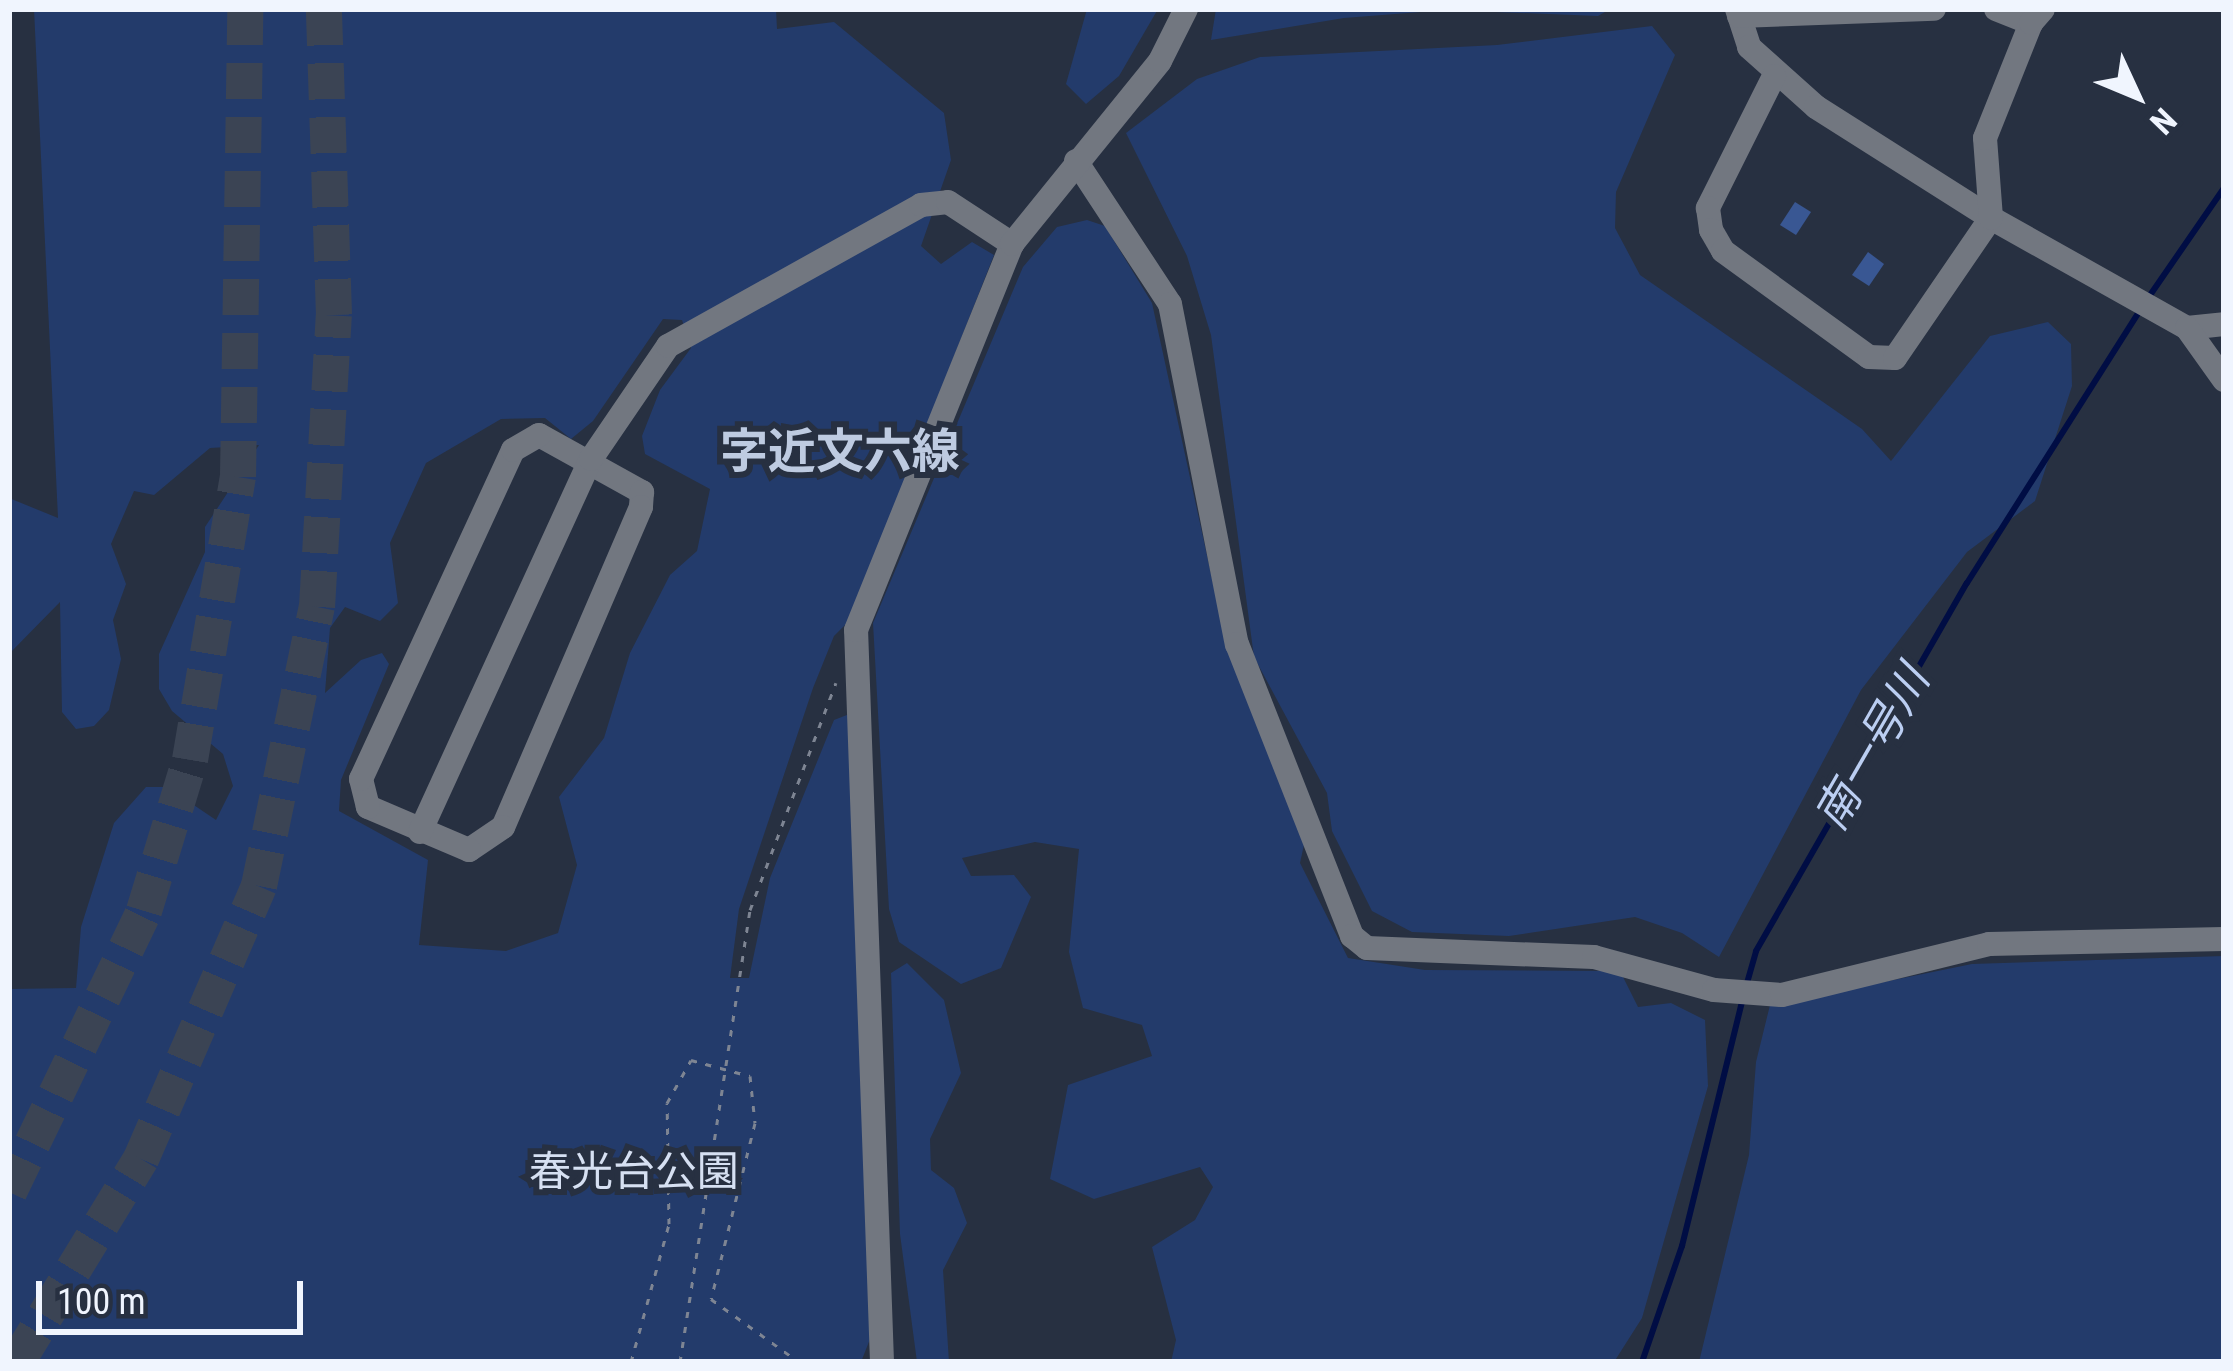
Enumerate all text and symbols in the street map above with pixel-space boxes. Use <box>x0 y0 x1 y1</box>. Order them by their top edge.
north arrow <box>2077 36 2197 156</box>
text: N <box>2142 101 2184 142</box>
district label: 字近文六線 <box>720 423 960 481</box>
water label: 南一号川 <box>1804 657 1940 839</box>
park label: 春光台公園 <box>529 1147 739 1197</box>
scale bar <box>42 1257 309 1331</box>
text: 100 m <box>57 1281 146 1323</box>

